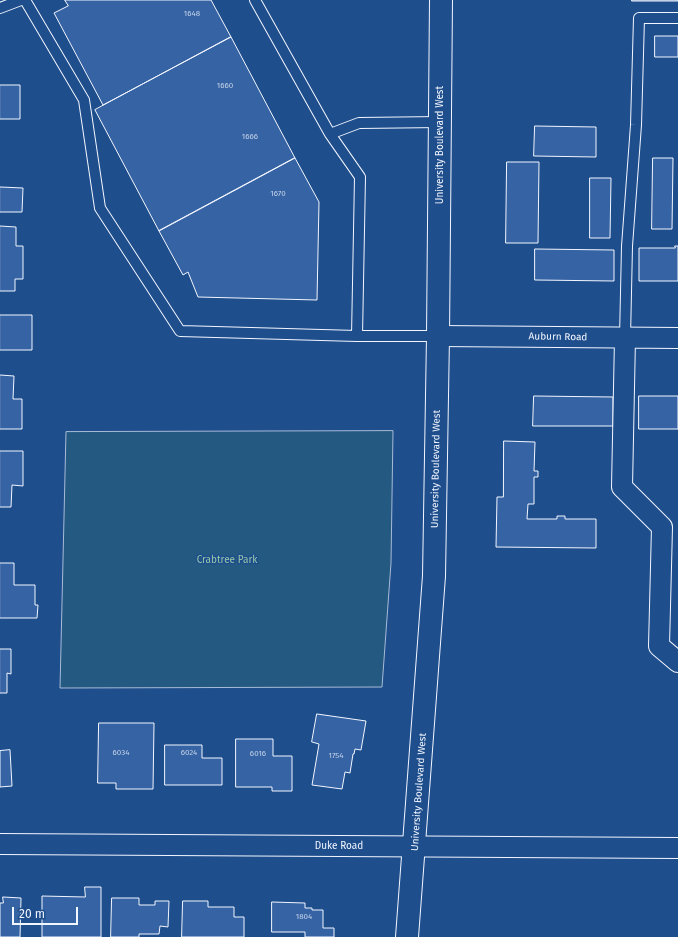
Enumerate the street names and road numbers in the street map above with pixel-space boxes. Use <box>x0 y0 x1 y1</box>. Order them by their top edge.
street label: University Boulevard West <box>434 86 446 204</box>
street label: Auburn Road <box>529 330 587 344</box>
street label: University Boulevard West <box>429 410 443 528</box>
street label: University Boulevard West <box>409 733 429 851</box>
street label: Duke Road <box>315 840 363 852</box>

